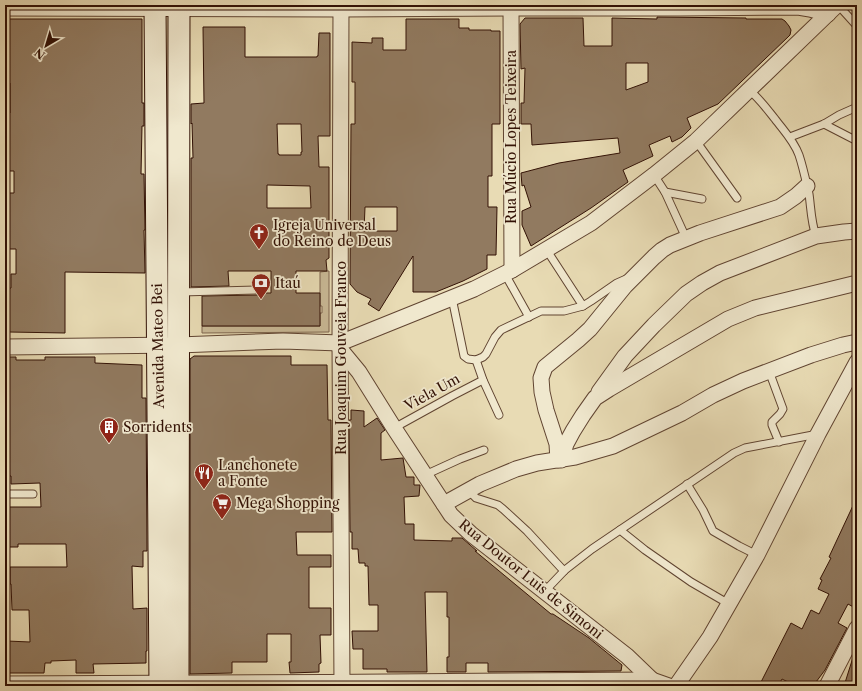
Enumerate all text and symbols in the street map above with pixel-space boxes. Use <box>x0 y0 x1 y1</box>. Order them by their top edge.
north arrow <box>26 26 66 66</box>
text: N <box>31 45 48 62</box>
street label: Rua Múcio Lopes Teixeira <box>502 49 520 224</box>
place label: Igreja Universal do Reino de Deus <box>273 216 391 250</box>
church icon: Igreja Universal do Reino de Deus <box>248 222 270 250</box>
street label: Rua Joaquim Gouveia Franco <box>332 261 350 455</box>
bank icon: Itaú <box>250 272 272 300</box>
place label: Itaú <box>275 274 301 292</box>
street label: Avenida Mateo Bei <box>148 283 168 410</box>
street label: Viela Um <box>400 369 463 415</box>
building icon: Sorridents <box>98 416 120 444</box>
place label: Sorridents <box>123 418 192 436</box>
place label: Lanchonete a Fonte <box>218 456 298 490</box>
restaurant icon: Lanchonete a Fonte <box>193 462 215 490</box>
supermarket icon: Mega Shopping <box>211 492 233 520</box>
place label: Mega Shopping <box>236 494 340 512</box>
street label: Rua Doutor Luis de Simoni <box>455 515 607 643</box>

